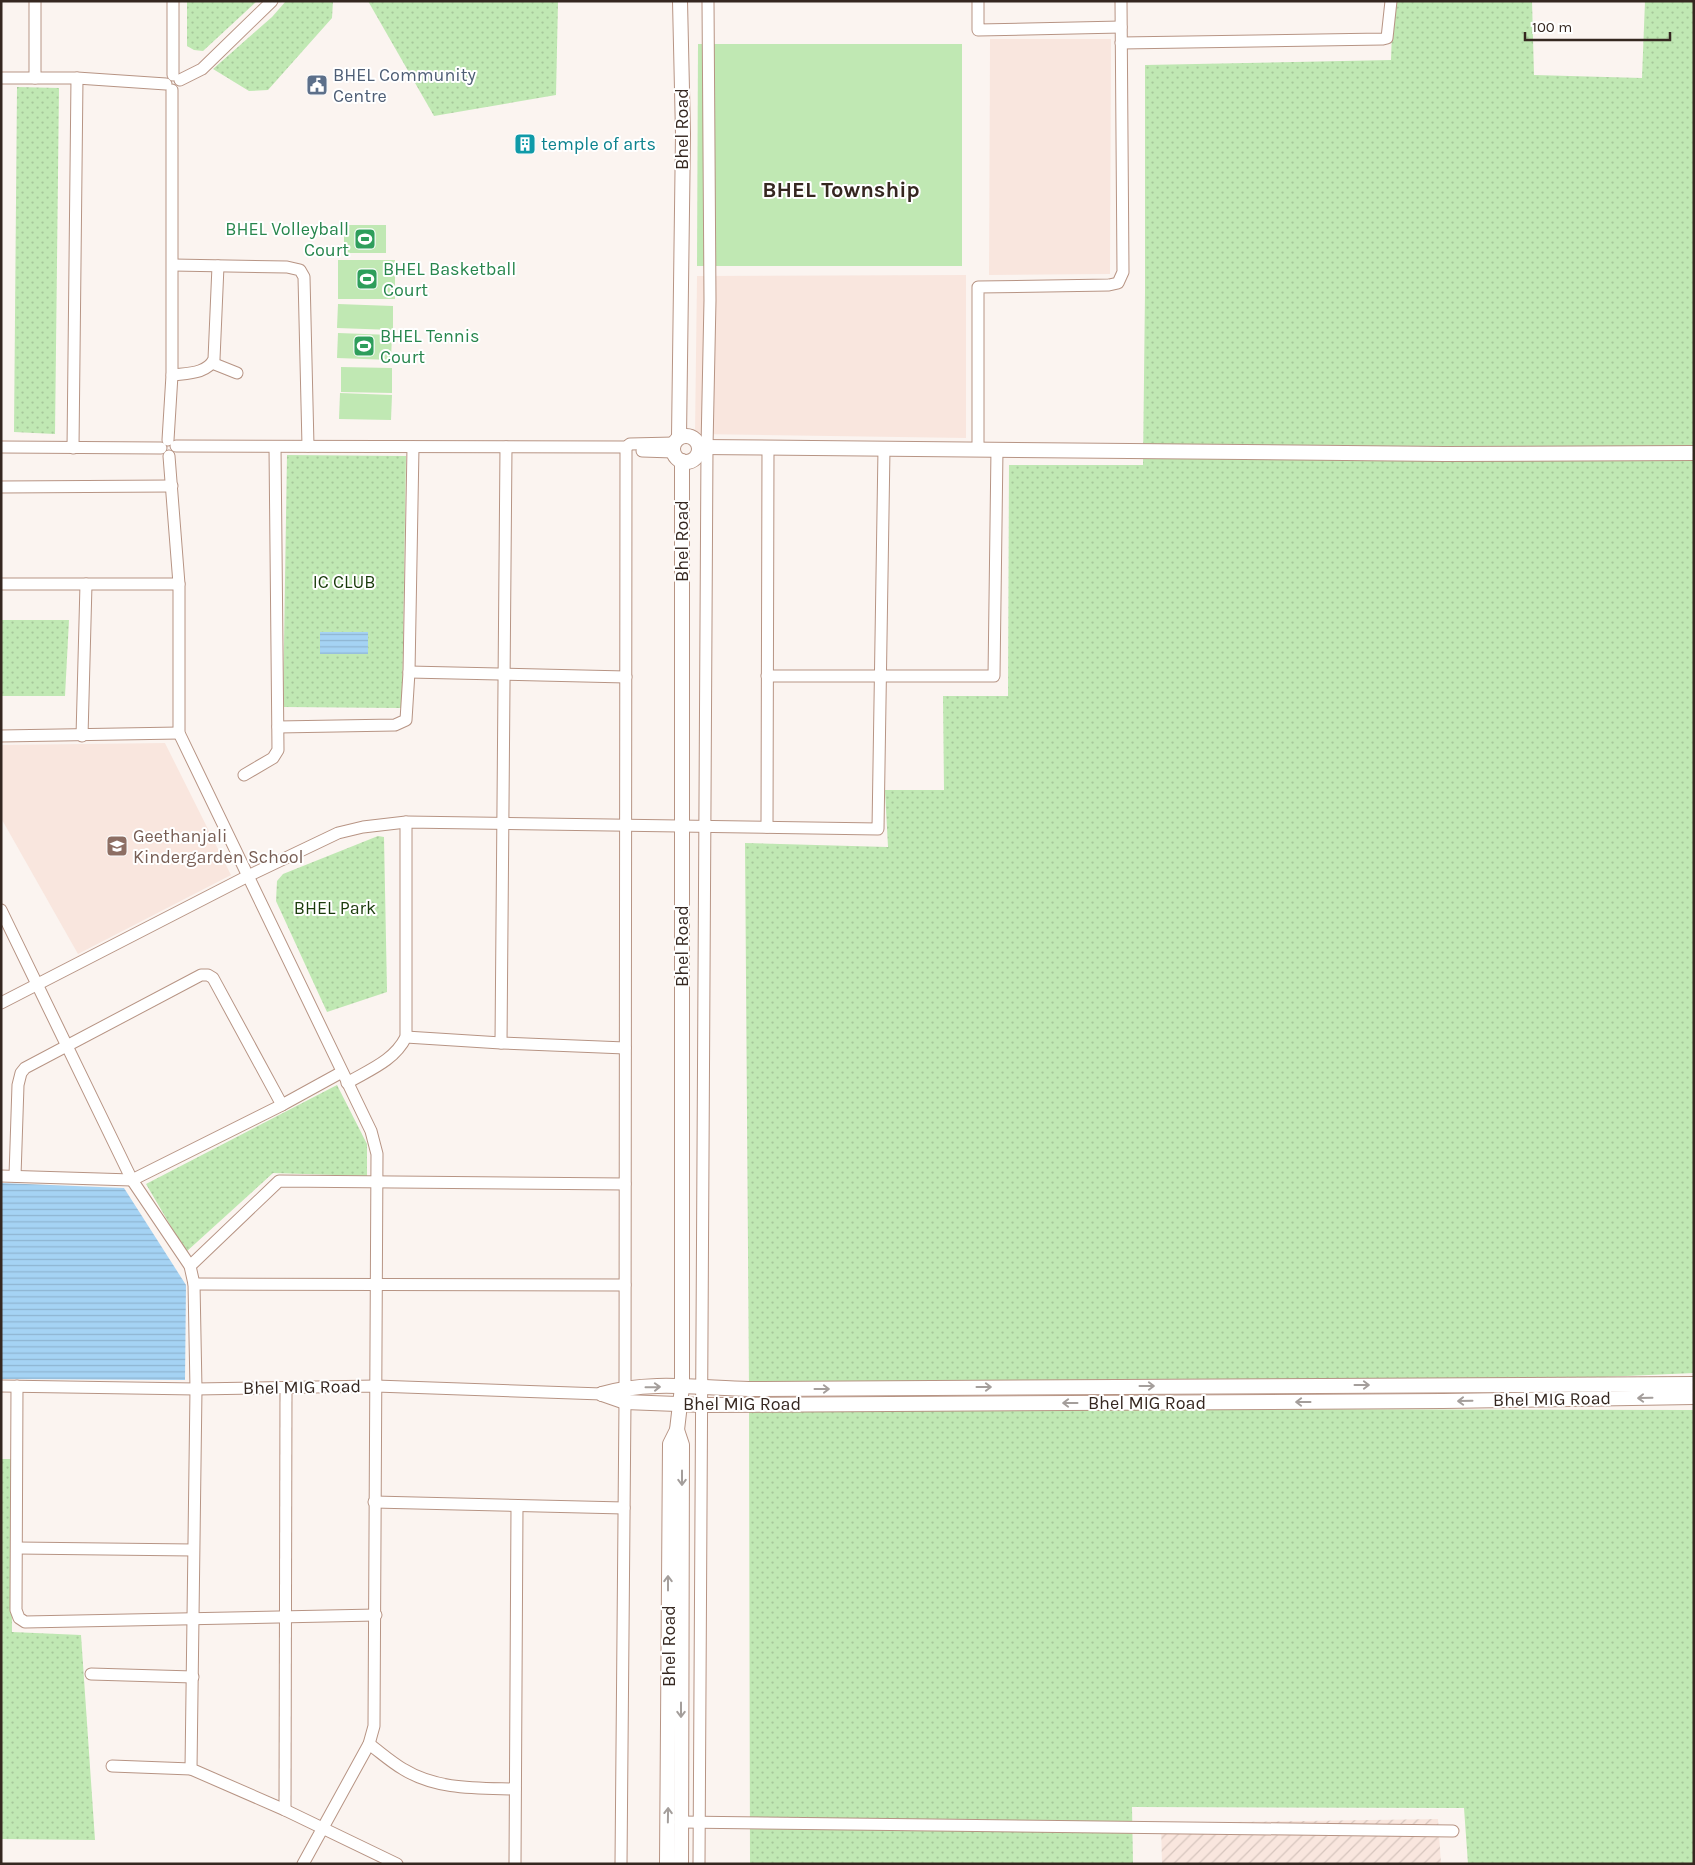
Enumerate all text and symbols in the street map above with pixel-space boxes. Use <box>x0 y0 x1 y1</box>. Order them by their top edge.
scale bar <box>1525 10 1670 42</box>
text: 100 m <box>1532 18 1572 36</box>
place label: BHEL Community Centre <box>333 64 476 107</box>
public building icon: BHEL Community Centre <box>305 73 329 97</box>
street label: Bhel Road <box>671 88 693 170</box>
building icon: temple of arts <box>513 132 537 156</box>
place label: temple of arts <box>541 133 656 155</box>
district label: BHEL Township <box>762 177 920 203</box>
place label: BHEL Volleyball Court <box>225 218 349 261</box>
sports icon: BHEL Volleyball Court <box>353 227 377 251</box>
place label: BHEL Basketball Court <box>383 258 516 301</box>
sports icon: BHEL Basketball Court <box>355 267 379 291</box>
place label: BHEL Tennis Court <box>380 325 479 368</box>
sports icon: BHEL Tennis Court <box>352 334 376 358</box>
street label: Bhel Road <box>671 500 693 582</box>
park label: IC CLUB <box>313 571 375 593</box>
place label: Geethanjali Kindergarden School <box>133 825 304 868</box>
school or university icon: Geethanjali Kindergarden School <box>105 834 129 858</box>
park label: BHEL Park <box>294 897 376 919</box>
street label: Bhel Road <box>671 905 693 987</box>
street label: Bhel MIG Road <box>243 1375 361 1399</box>
one-way arrow <box>1354 1380 1370 1390</box>
one-way arrow <box>1138 1381 1155 1391</box>
one-way arrow <box>644 1382 661 1392</box>
one-way arrow <box>976 1382 992 1392</box>
one-way arrow <box>814 1384 830 1393</box>
street label: Bhel MIG Road <box>1493 1387 1611 1411</box>
street label: Bhel MIG Road <box>1088 1392 1206 1414</box>
street label: Bhel MIG Road <box>683 1393 801 1415</box>
one-way arrow <box>1637 1393 1654 1403</box>
one-way arrow <box>1457 1396 1474 1406</box>
one-way arrow <box>1295 1397 1311 1407</box>
one-way arrow <box>1062 1398 1078 1408</box>
one-way arrow <box>677 1469 687 1485</box>
one-way arrow <box>663 1575 673 1591</box>
street label: Bhel Road <box>658 1605 680 1687</box>
one-way arrow <box>676 1702 685 1718</box>
one-way arrow <box>664 1807 673 1823</box>

